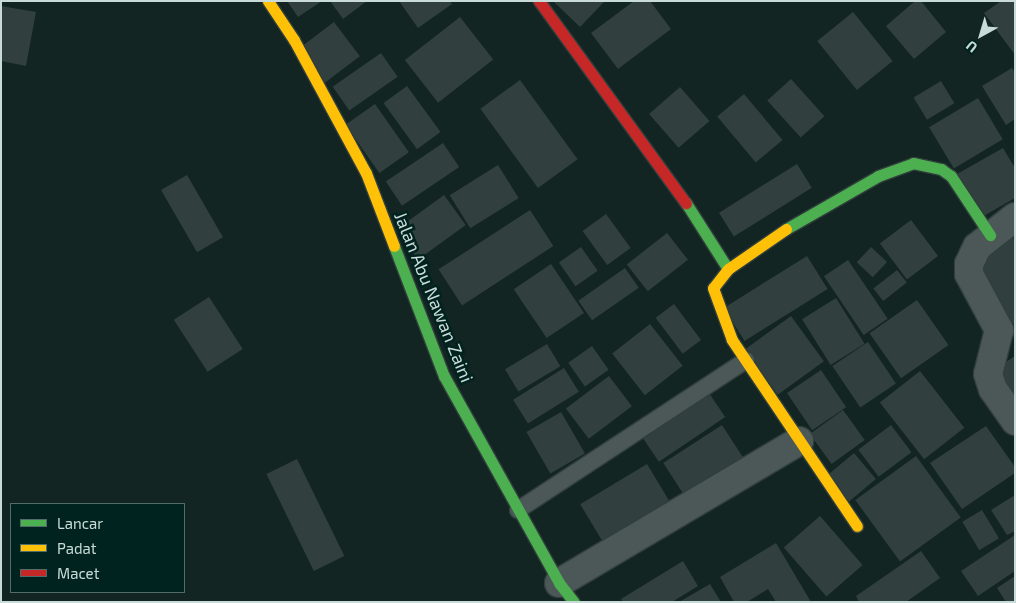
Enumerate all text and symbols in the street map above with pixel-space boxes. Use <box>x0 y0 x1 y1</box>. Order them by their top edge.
north arrow <box>956 10 1006 60</box>
text: U <box>962 37 980 57</box>
street label: Jalan Abu Nawan Zaini <box>390 208 478 386</box>
legend <box>10 503 185 593</box>
text: Lancar <box>57 514 103 532</box>
text: Padat <box>57 539 97 557</box>
text: Macet <box>57 564 99 582</box>

